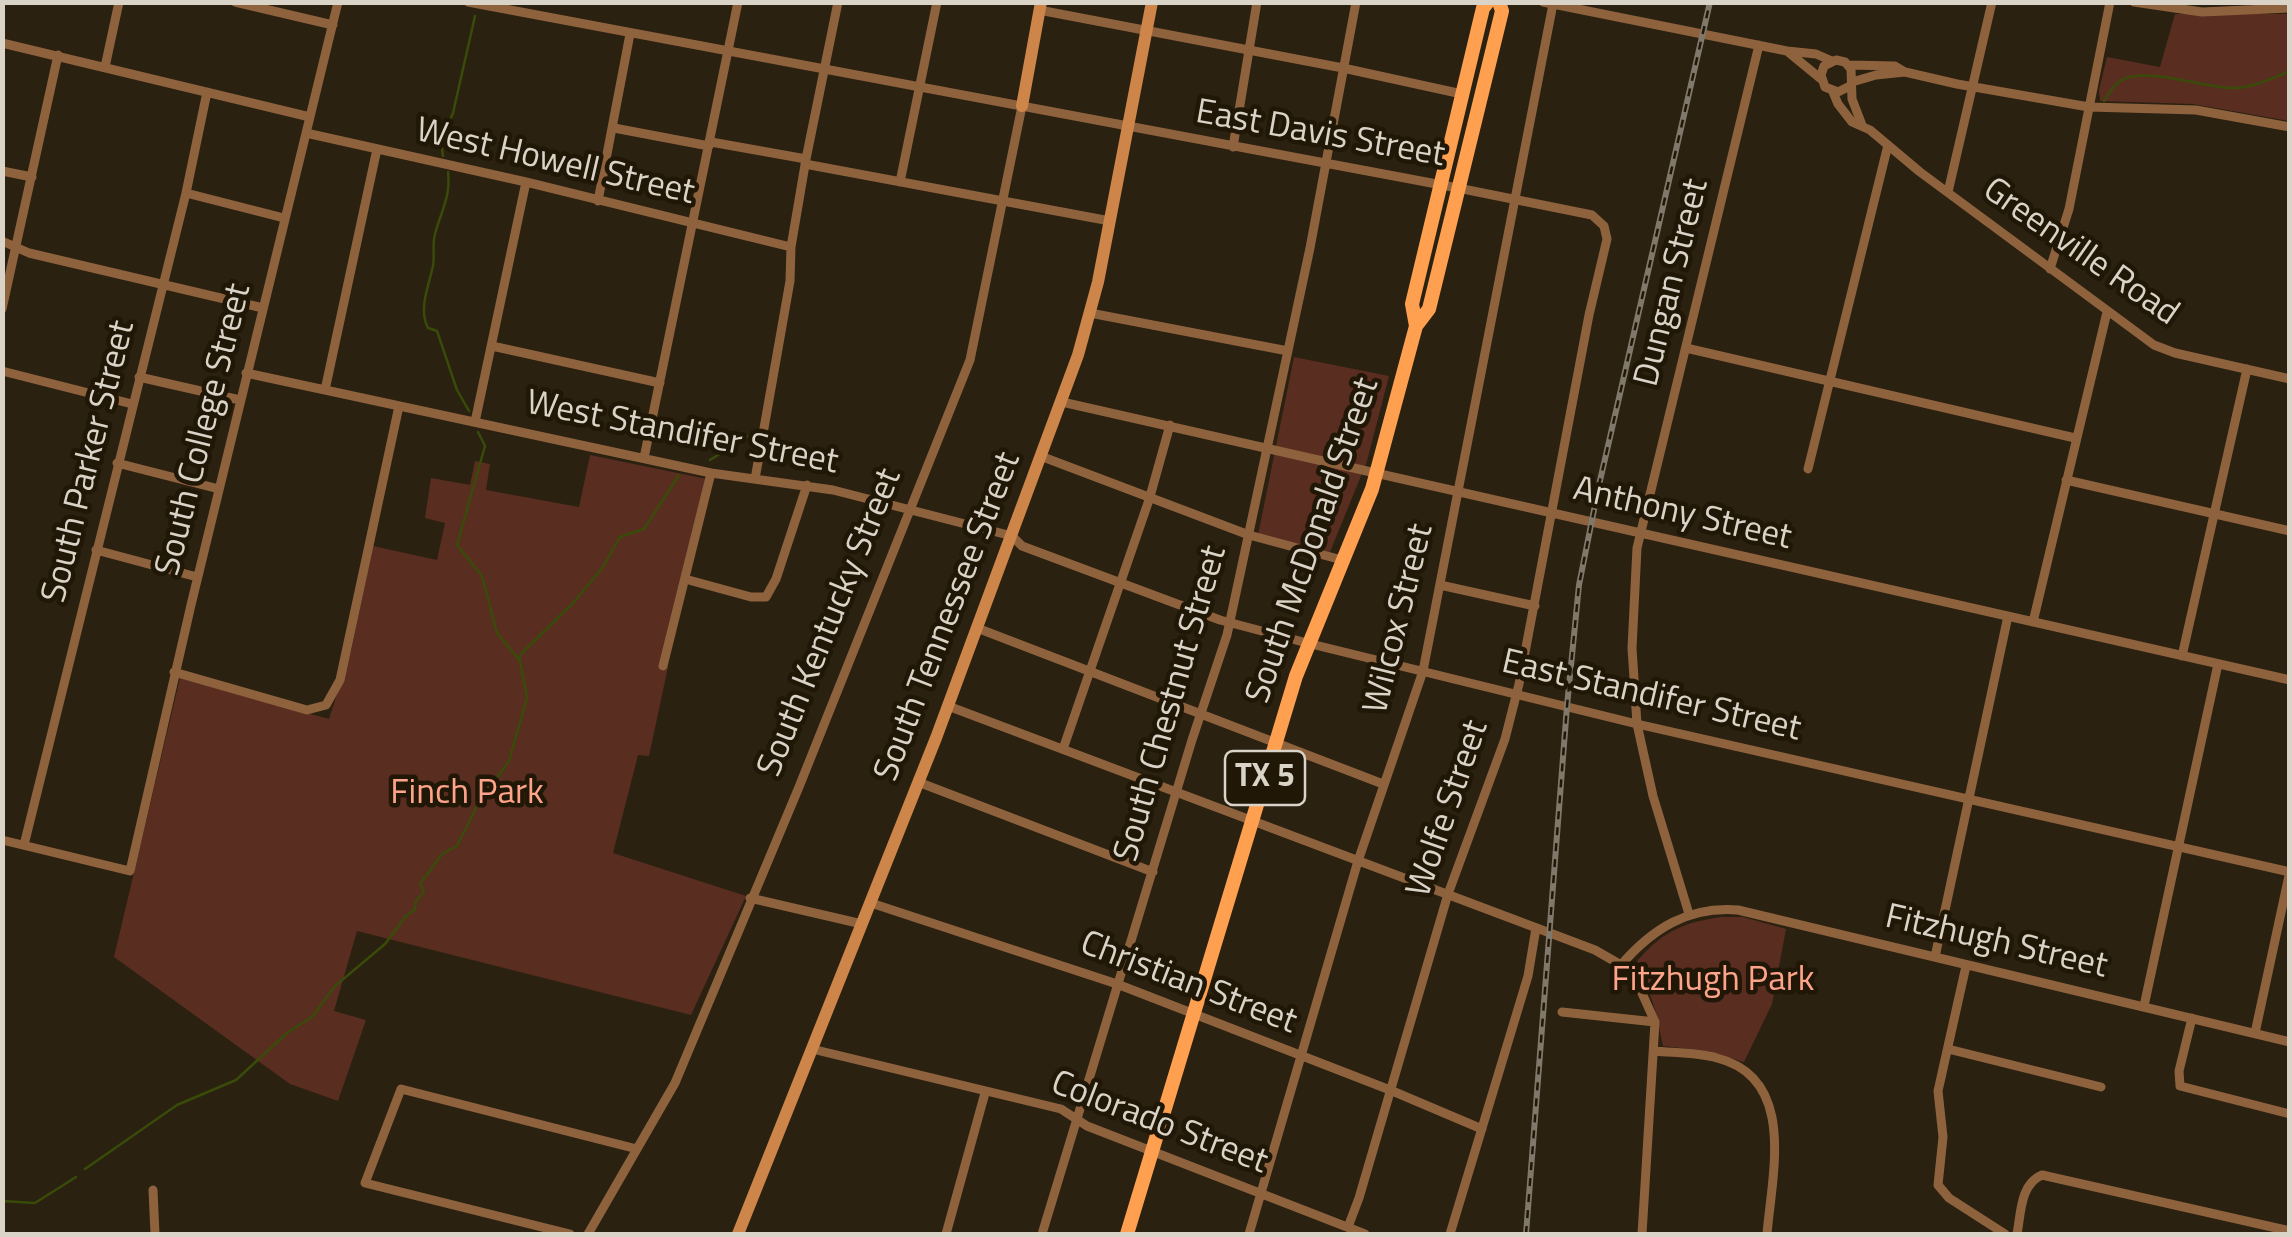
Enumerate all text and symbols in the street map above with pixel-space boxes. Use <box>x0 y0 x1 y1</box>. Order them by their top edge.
street label: East Davis Street <box>1192 92 1448 178</box>
street label: West Howell Street <box>412 111 698 215</box>
street label: Greenville Road <box>1974 170 2186 336</box>
street label: Dungan Street <box>1627 175 1719 391</box>
street label: South College Street <box>148 280 262 580</box>
street label: South Parker Street <box>35 317 145 607</box>
street label: South McDonald Street <box>1239 373 1389 709</box>
street label: West Standifer Street <box>523 383 841 485</box>
street label: South Tennessee Street <box>867 447 1031 787</box>
street label: South Kentucky Street <box>750 463 912 783</box>
street label: Anthony Street <box>1569 470 1795 560</box>
street label: Wilcox Street <box>1356 520 1444 718</box>
street label: South Chestnut Street <box>1107 541 1237 867</box>
street label: East Standifer Street <box>1497 642 1805 752</box>
street label: Wolfe Street <box>1399 715 1499 903</box>
road number: TX 5 <box>1225 751 1305 805</box>
park label: Finch Park <box>390 773 544 815</box>
street label: Fitzhugh Street <box>1881 897 2111 989</box>
street label: Christian Street <box>1074 924 1302 1044</box>
park label: Fitzhugh Park <box>1611 960 1815 1002</box>
street label: Colorado Street <box>1045 1063 1273 1185</box>

